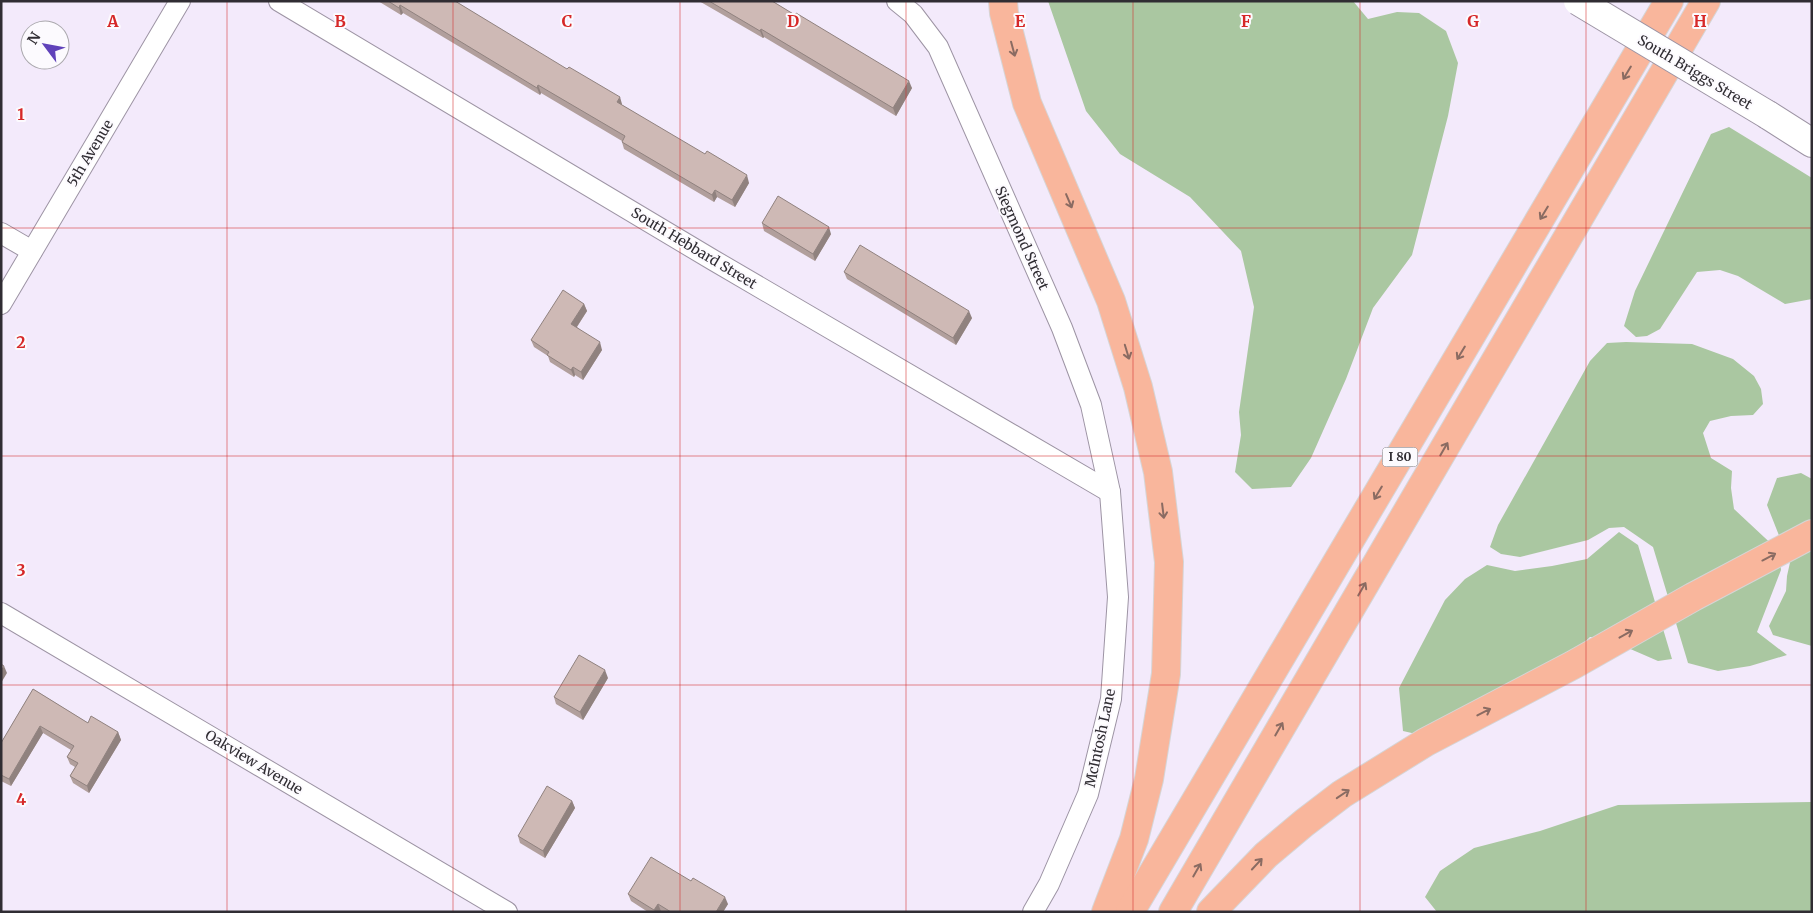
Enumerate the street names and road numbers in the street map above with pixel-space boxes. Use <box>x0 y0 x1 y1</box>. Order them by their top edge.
street label: South Briggs Street <box>1634 31 1756 114</box>
street label: 5th Avenue <box>63 116 117 190</box>
street label: Siegmond Street <box>991 183 1053 293</box>
street label: South Hebbard Street <box>628 203 761 293</box>
road number: I 80 <box>1382 448 1418 467</box>
street label: McIntosh Lane <box>1081 687 1119 789</box>
street label: Oakview Avenue <box>202 726 306 798</box>

